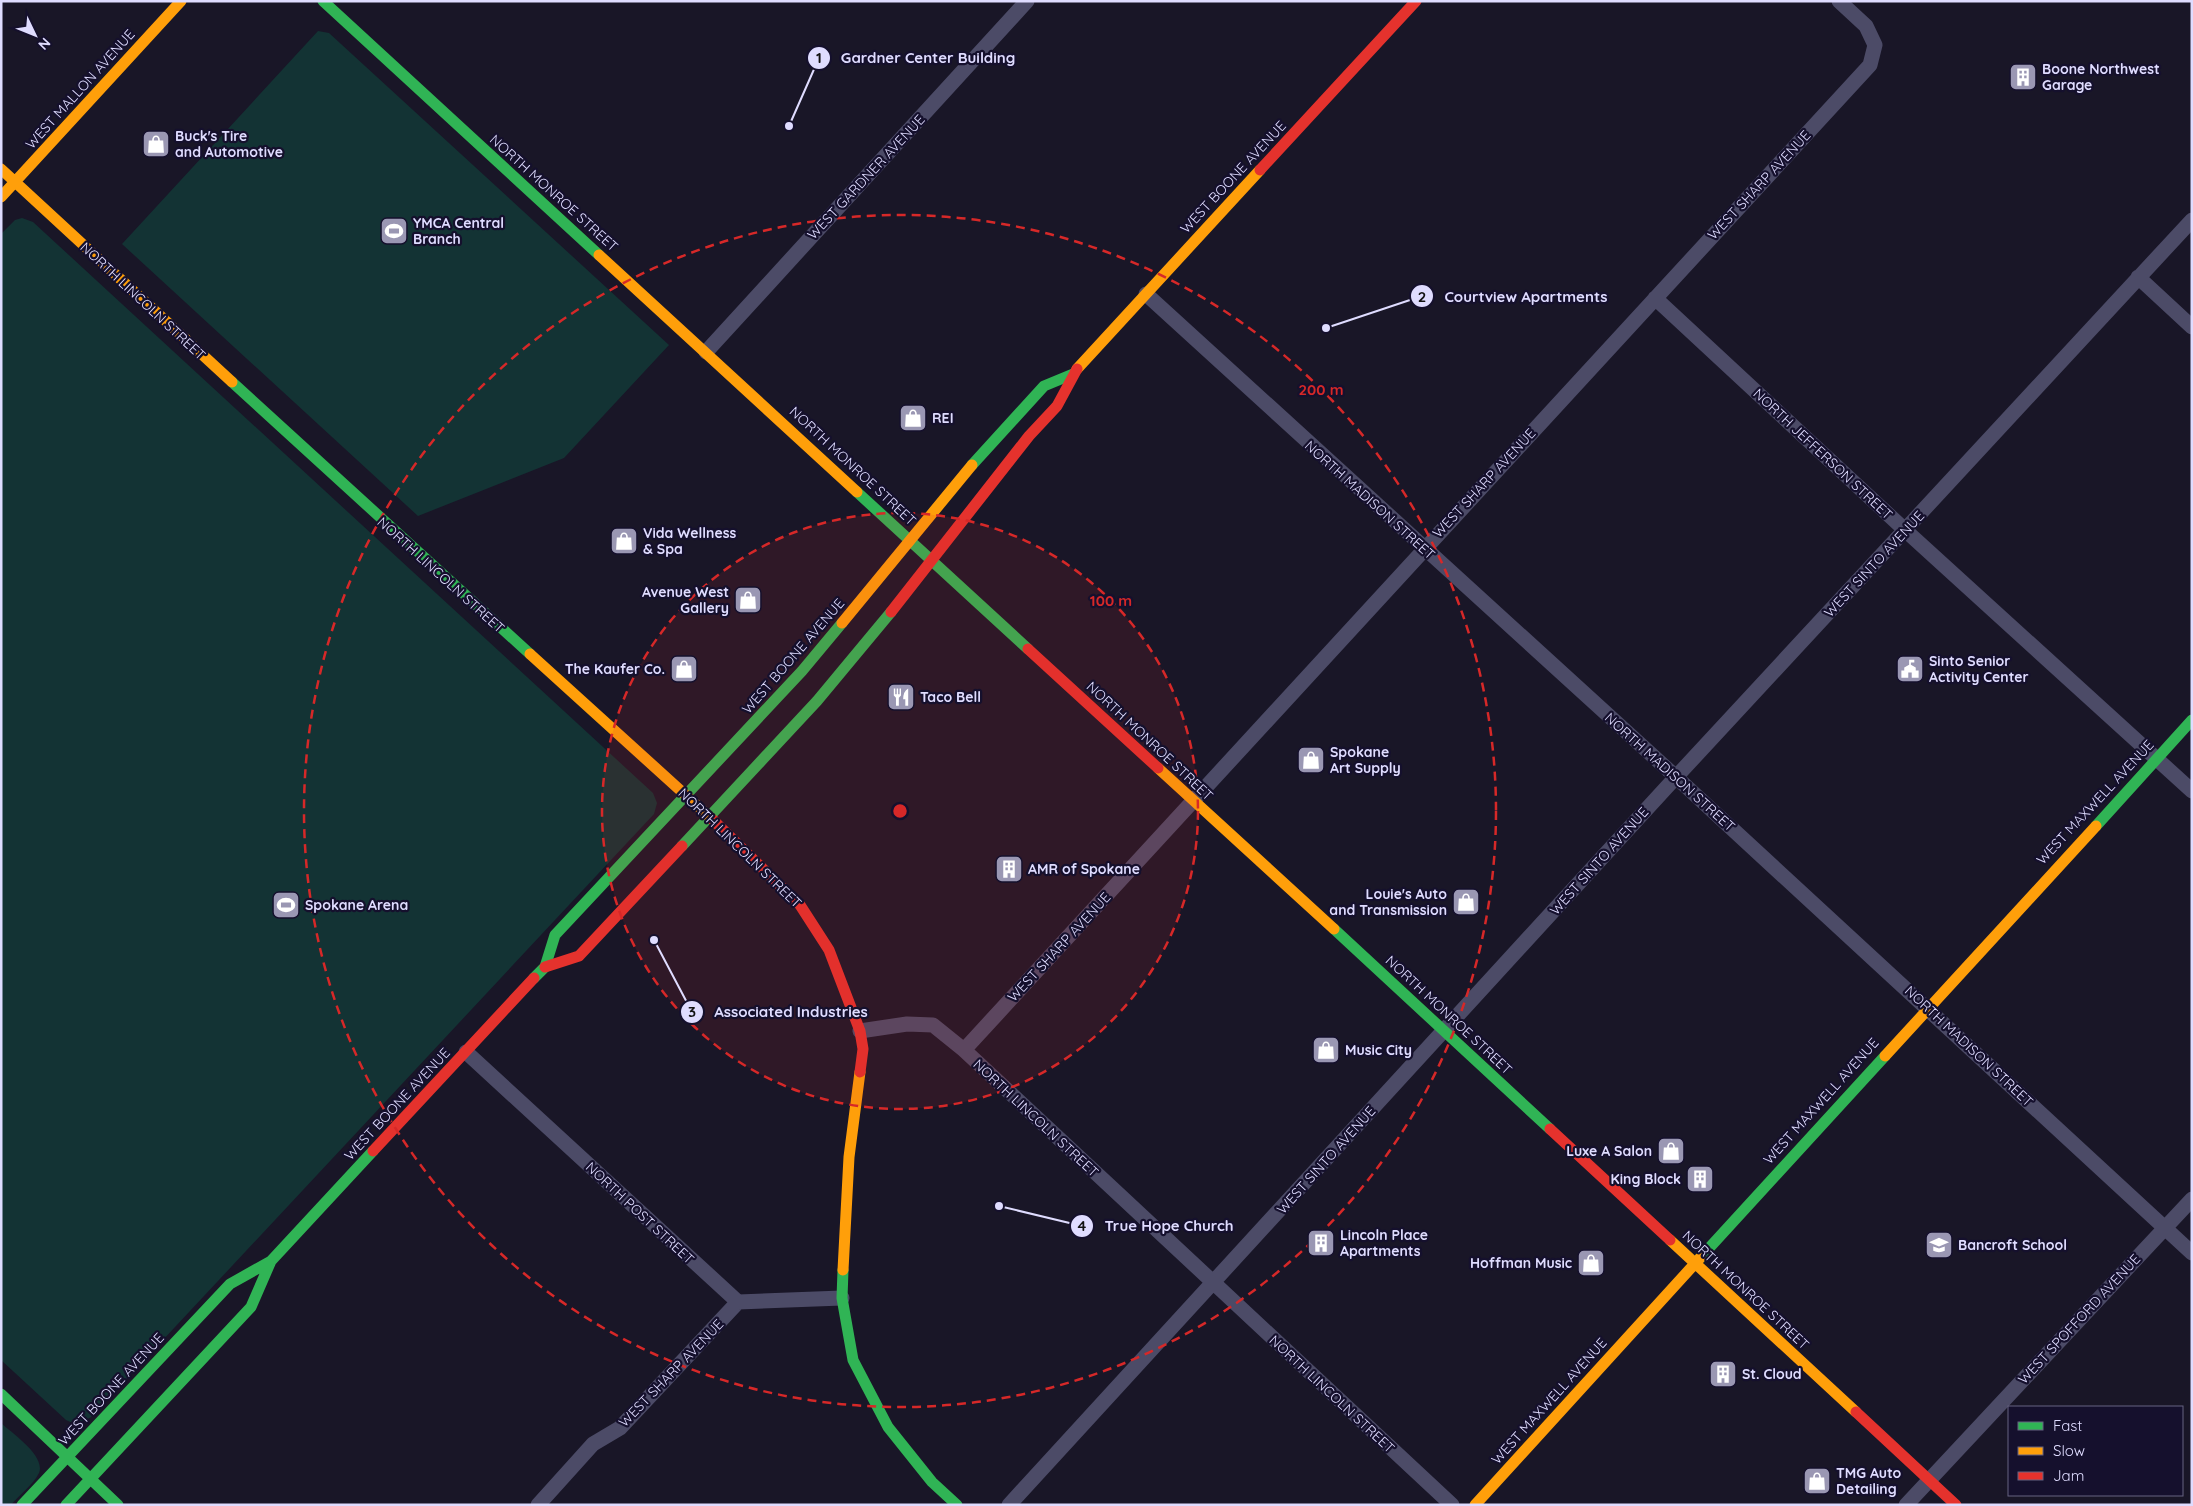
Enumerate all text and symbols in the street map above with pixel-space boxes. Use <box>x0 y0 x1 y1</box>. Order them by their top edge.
north arrow <box>10 10 60 60</box>
street label: WEST MALLON AVENUE <box>22 26 138 152</box>
callout: Gardner Center Building <box>806 43 1026 73</box>
text: 1 <box>816 48 822 67</box>
text: Gardner Center Building <box>841 48 1015 67</box>
place label: Boone Northwest Garage <box>2042 60 2160 94</box>
building icon: Boone Northwest Garage <box>2008 62 2038 92</box>
street label: WEST GARDNER AVENUE <box>803 111 929 243</box>
street label: WEST BOONE AVENUE <box>1176 117 1290 237</box>
street label: WEST SHARP AVENUE <box>1704 126 1814 244</box>
place label: Buck's Tire and Automotive <box>175 127 283 161</box>
shop icon: Buck's Tire and Automotive <box>141 129 171 159</box>
street label: NORTH MONROE STREET <box>486 131 622 255</box>
place label: YMCA Central Branch <box>413 214 504 248</box>
sports icon: YMCA Central Branch <box>379 216 409 246</box>
street label: NORTH LINCOLN STREET <box>77 238 209 364</box>
callout: Courtview Apartments <box>1409 281 1617 311</box>
text: 2 <box>1418 287 1426 306</box>
text: Courtview Apartments <box>1444 287 1608 306</box>
text: 200 m <box>1299 380 1344 399</box>
street label: NORTH JEFFERSON STREET <box>1749 385 1897 523</box>
street label: NORTH MONROE STREET <box>786 403 920 529</box>
shop icon: REI <box>898 403 928 433</box>
place label: REI <box>932 409 953 427</box>
street label: WEST SHARP AVENUE <box>1429 424 1539 542</box>
street label: NORTH MADISON STREET <box>1301 437 1439 563</box>
street label: WEST SINTO AVENUE <box>1820 507 1928 621</box>
street label: NORTH LINCOLN STREET <box>374 513 508 637</box>
place label: Vida Wellness & Spa <box>643 524 736 558</box>
shop icon: Vida Wellness & Spa <box>609 526 639 556</box>
place label: Avenue West Gallery <box>642 583 729 617</box>
shop icon: Avenue West Gallery <box>733 585 763 615</box>
text: 100 m <box>1090 591 1132 610</box>
street label: WEST BOONE AVENUE <box>738 594 848 717</box>
place label: Sinto Senior Activity Center <box>1929 652 2029 686</box>
shop icon: The Kaufer Co. <box>669 654 699 684</box>
public building icon: Sinto Senior Activity Center <box>1895 654 1925 684</box>
place label: The Kaufer Co. <box>565 660 665 678</box>
street label: NORTH MONROE STREET <box>1083 678 1217 804</box>
restaurant icon: Taco Bell <box>886 682 916 712</box>
place label: Taco Bell <box>920 688 981 706</box>
street label: NORTH MADISON STREET <box>1601 709 1739 835</box>
street label: WEST MAXWELL AVENUE <box>2032 736 2158 868</box>
place label: Spokane Art Supply <box>1330 743 1401 777</box>
shop icon: Spokane Art Supply <box>1296 745 1326 775</box>
street label: NORTH LINCOLN STREET <box>674 784 806 912</box>
centre of rings <box>891 802 909 820</box>
street label: WEST SINTO AVENUE <box>1546 803 1652 919</box>
building icon: AMR of Spokane <box>994 854 1024 884</box>
place label: AMR of Spokane <box>1028 860 1140 878</box>
place label: Louie's Auto and Transmission <box>1329 885 1447 919</box>
shop icon: Louie's Auto and Transmission <box>1451 887 1481 917</box>
street label: WEST SHARP AVENUE <box>1004 888 1114 1006</box>
sports icon: Spokane Arena <box>271 890 301 920</box>
place label: Spokane Arena <box>305 896 408 914</box>
street label: NORTH MONROE STREET <box>1382 952 1516 1078</box>
street label: NORTH MADISON STREET <box>1901 982 2037 1110</box>
callout: Associated Industries <box>679 997 878 1027</box>
text: 3 <box>688 1002 696 1021</box>
text: Associated Industries <box>714 1002 868 1021</box>
street label: WEST MAXWELL AVENUE <box>1759 1034 1883 1168</box>
shop icon: Music City <box>1311 1035 1341 1065</box>
place label: Music City <box>1345 1041 1412 1059</box>
street label: WEST BOONE AVENUE <box>340 1044 454 1164</box>
street label: NORTH LINCOLN STREET <box>970 1055 1102 1181</box>
street label: WEST SINTO AVENUE <box>1273 1102 1379 1218</box>
shop icon: Luxe A Salon <box>1656 1136 1686 1166</box>
place label: Luxe A Salon <box>1566 1142 1652 1160</box>
street label: NORTH POST STREET <box>582 1158 698 1268</box>
building icon: King Block <box>1685 1164 1715 1194</box>
place label: King Block <box>1611 1170 1681 1188</box>
callout: True Hope Church <box>1069 1211 1244 1241</box>
text: 4 <box>1078 1216 1087 1235</box>
text: True Hope Church <box>1104 1216 1234 1235</box>
place label: Lincoln Place Apartments <box>1340 1226 1428 1260</box>
street label: NORTH MONROE STREET <box>1679 1227 1813 1353</box>
building icon: Lincoln Place Apartments <box>1306 1228 1336 1258</box>
school or university icon: Bancroft School <box>1924 1230 1954 1260</box>
place label: Bancroft School <box>1958 1236 2067 1254</box>
shop icon: Hoffman Music <box>1576 1248 1606 1278</box>
street label: WEST SPOFFORD AVENUE <box>2014 1250 2144 1388</box>
place label: Hoffman Music <box>1470 1254 1572 1272</box>
street label: WEST SHARP AVENUE <box>615 1315 727 1431</box>
street label: WEST BOONE AVENUE <box>54 1329 168 1449</box>
street label: NORTH LINCOLN STREET <box>1266 1331 1398 1457</box>
street label: WEST MAXWELL AVENUE <box>1487 1334 1611 1468</box>
building icon: St. Cloud <box>1708 1359 1738 1389</box>
place label: St. Cloud <box>1742 1365 1802 1383</box>
legend <box>2008 1406 2183 1496</box>
text: Fast <box>2053 1416 2082 1435</box>
text: Slow <box>2053 1441 2085 1460</box>
place label: TMG Auto Detailing <box>1836 1464 1902 1498</box>
shop icon: TMG Auto Detailing <box>1802 1466 1832 1496</box>
text: Jam <box>2053 1466 2084 1485</box>

